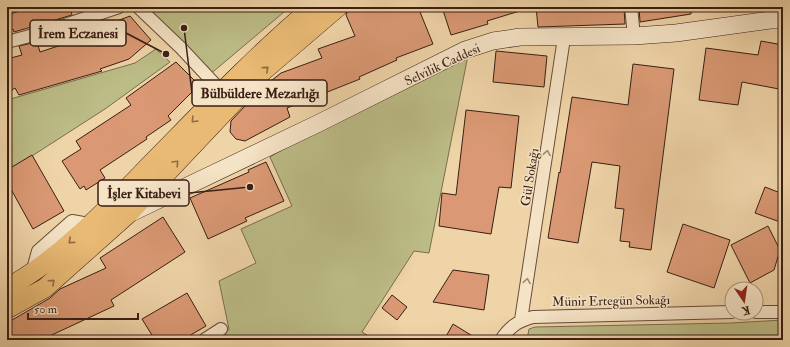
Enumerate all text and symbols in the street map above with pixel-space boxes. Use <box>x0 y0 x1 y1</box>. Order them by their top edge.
callout: İrem Eczanesi <box>30 20 126 46</box>
text: İrem Eczanesi <box>38 24 118 42</box>
street label: Selvilik Caddesi <box>402 40 483 89</box>
one-way arrow <box>262 66 269 73</box>
callout: Bülbüldere Mezarlığı <box>192 80 327 106</box>
text: Bülbüldere Mezarlığı <box>200 85 320 103</box>
one-way arrow <box>191 115 198 123</box>
street label: Gül Sokağı <box>518 146 543 207</box>
one-way arrow <box>542 150 551 156</box>
one-way arrow <box>172 160 179 167</box>
callout: İşler Kitabevi <box>98 180 189 206</box>
text: İşler Kitabevi <box>107 184 181 202</box>
one-way arrow <box>68 236 75 243</box>
one-way arrow <box>522 278 531 284</box>
one-way arrow <box>48 279 55 286</box>
north arrow <box>724 281 764 321</box>
street label: Münir Ertegün Sokağı <box>552 292 671 310</box>
scale bar <box>28 295 138 321</box>
text: 50 m <box>34 302 58 317</box>
text: K <box>740 303 751 318</box>

